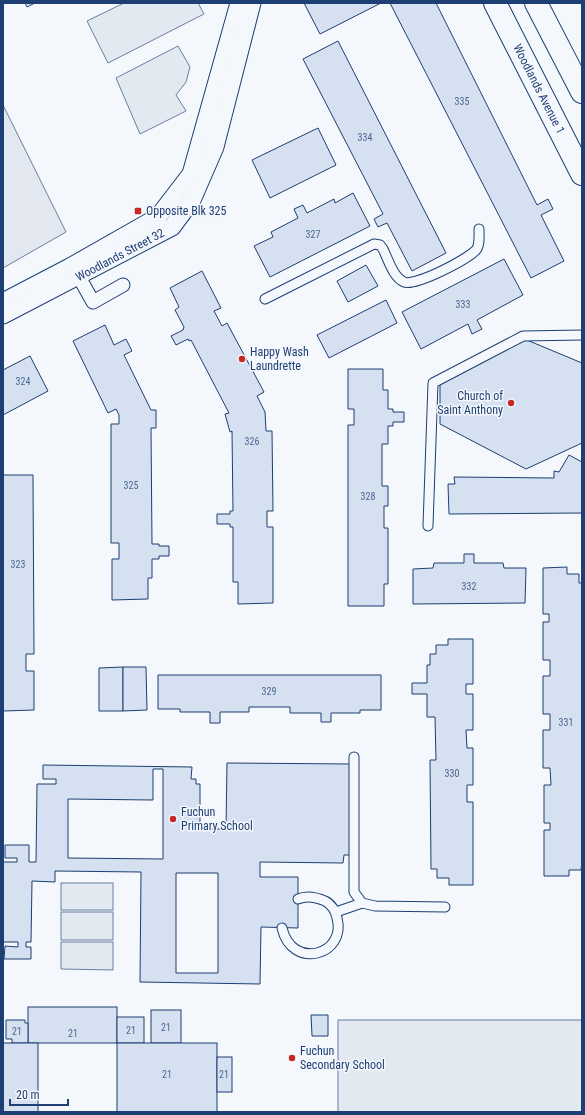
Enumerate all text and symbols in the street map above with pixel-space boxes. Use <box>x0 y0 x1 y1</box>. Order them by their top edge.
street label: Woodlands Avenue 1 <box>510 42 568 136</box>
house number: 335 <box>455 96 469 107</box>
house number: 334 <box>358 132 372 143</box>
place label: Opposite Blk 325 <box>146 204 227 218</box>
marker: Opposite Blk 325 <box>133 206 143 216</box>
street label: Woodlands Street 32 <box>73 226 167 284</box>
house number: 327 <box>306 229 320 240</box>
house number: 333 <box>456 299 470 310</box>
place label: Happy Wash Laundrette <box>250 345 309 373</box>
marker: Happy Wash Laundrette <box>237 354 247 364</box>
house number: 324 <box>16 376 30 387</box>
place label: Church of Saint Anthony <box>437 389 503 417</box>
marker: Church of Saint Anthony <box>506 398 516 408</box>
house number: 326 <box>245 436 259 447</box>
house number: 325 <box>124 480 138 491</box>
house number: 328 <box>361 491 375 502</box>
house number: 323 <box>11 559 25 570</box>
house number: 332 <box>462 581 476 592</box>
house number: 329 <box>262 686 276 697</box>
house number: 331 <box>559 717 573 728</box>
house number: 330 <box>445 768 459 779</box>
place label: Fuchun Primary School <box>181 805 253 833</box>
marker: Fuchun Primary School <box>168 814 178 824</box>
house number: 21 <box>161 1022 171 1033</box>
house number: 21 <box>126 1025 136 1036</box>
house number: 21 <box>12 1026 22 1037</box>
house number: 21 <box>68 1028 78 1039</box>
place label: Fuchun Secondary School <box>300 1044 385 1072</box>
marker: Fuchun Secondary School <box>287 1053 297 1063</box>
house number: 21 <box>162 1069 172 1080</box>
house number: 21 <box>219 1069 229 1080</box>
scale bar <box>10 1081 68 1107</box>
text: 20 m <box>16 1088 40 1102</box>

